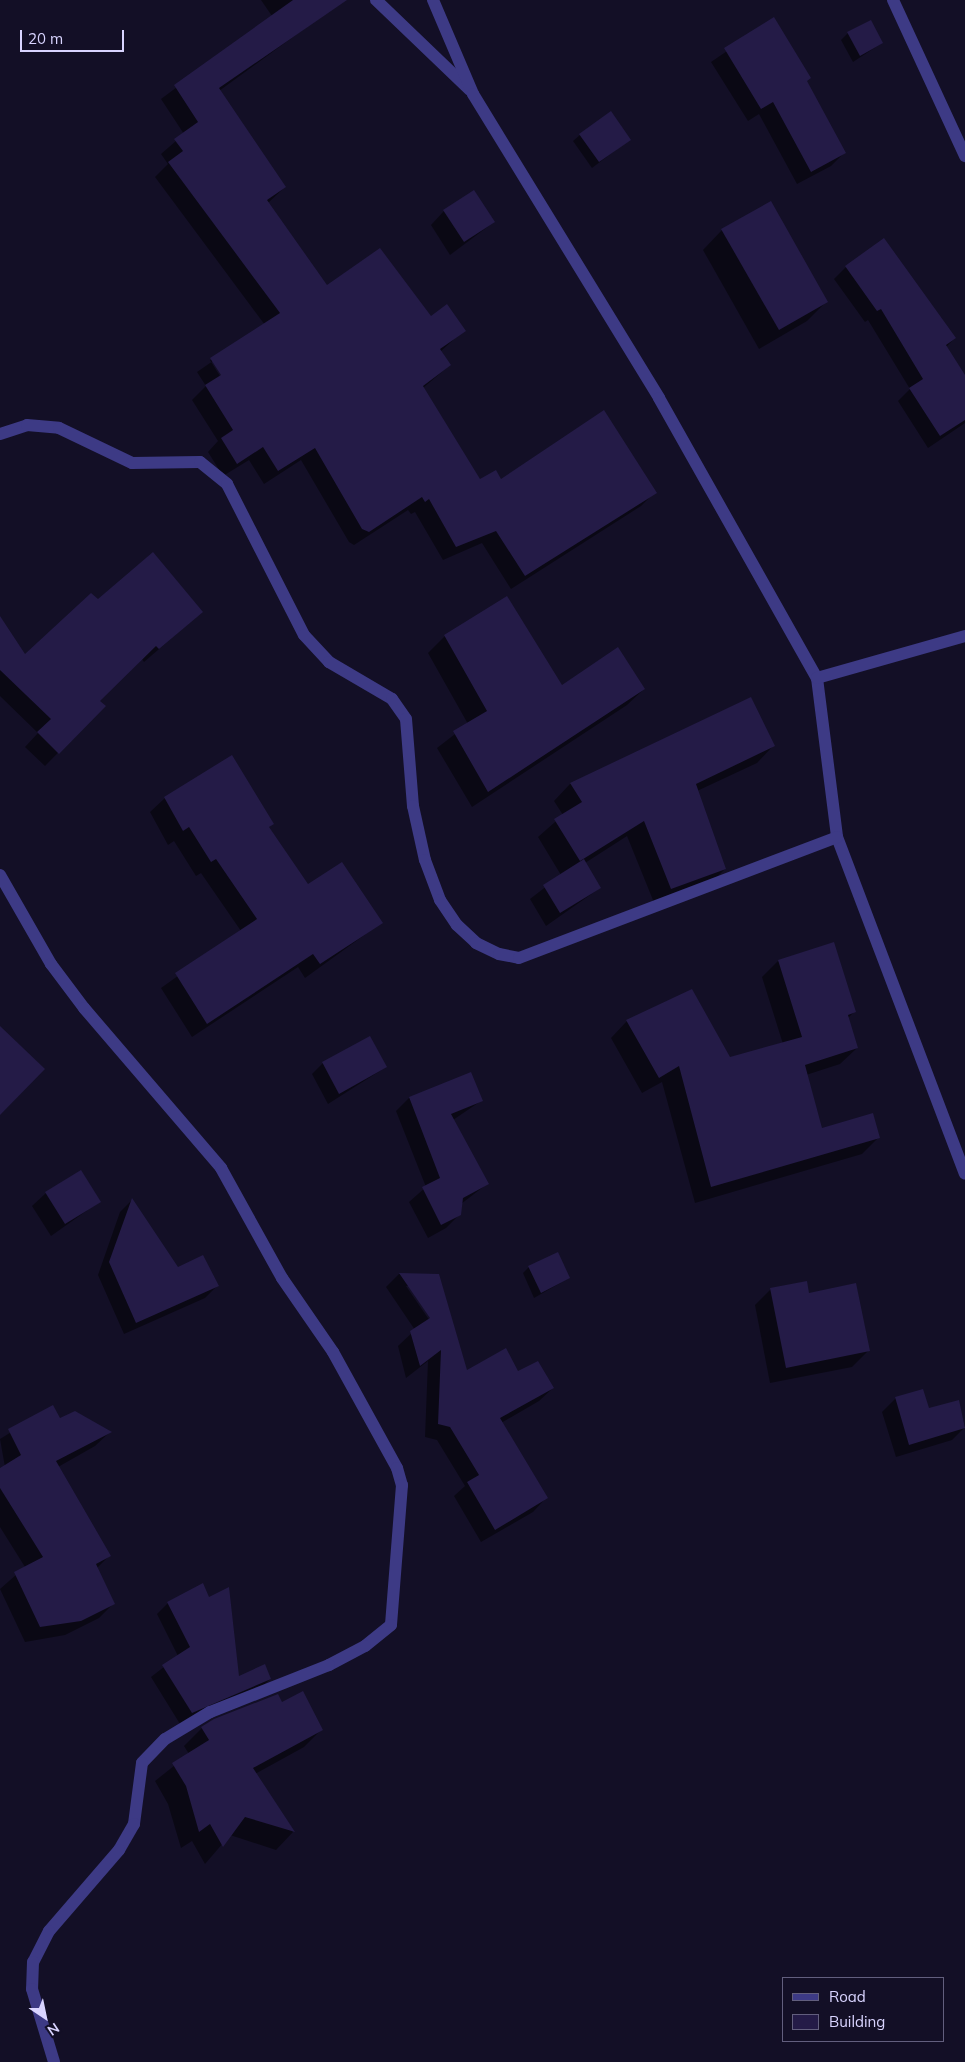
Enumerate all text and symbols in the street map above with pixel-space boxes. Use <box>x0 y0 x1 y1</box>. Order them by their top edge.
scale bar <box>22 20 126 52</box>
text: 20 m <box>28 29 63 48</box>
legend <box>782 1977 945 2042</box>
text: Road <box>829 1987 866 2006</box>
north arrow <box>20 1992 70 2042</box>
text: Building <box>829 2012 885 2031</box>
text: N <box>44 2019 63 2040</box>

